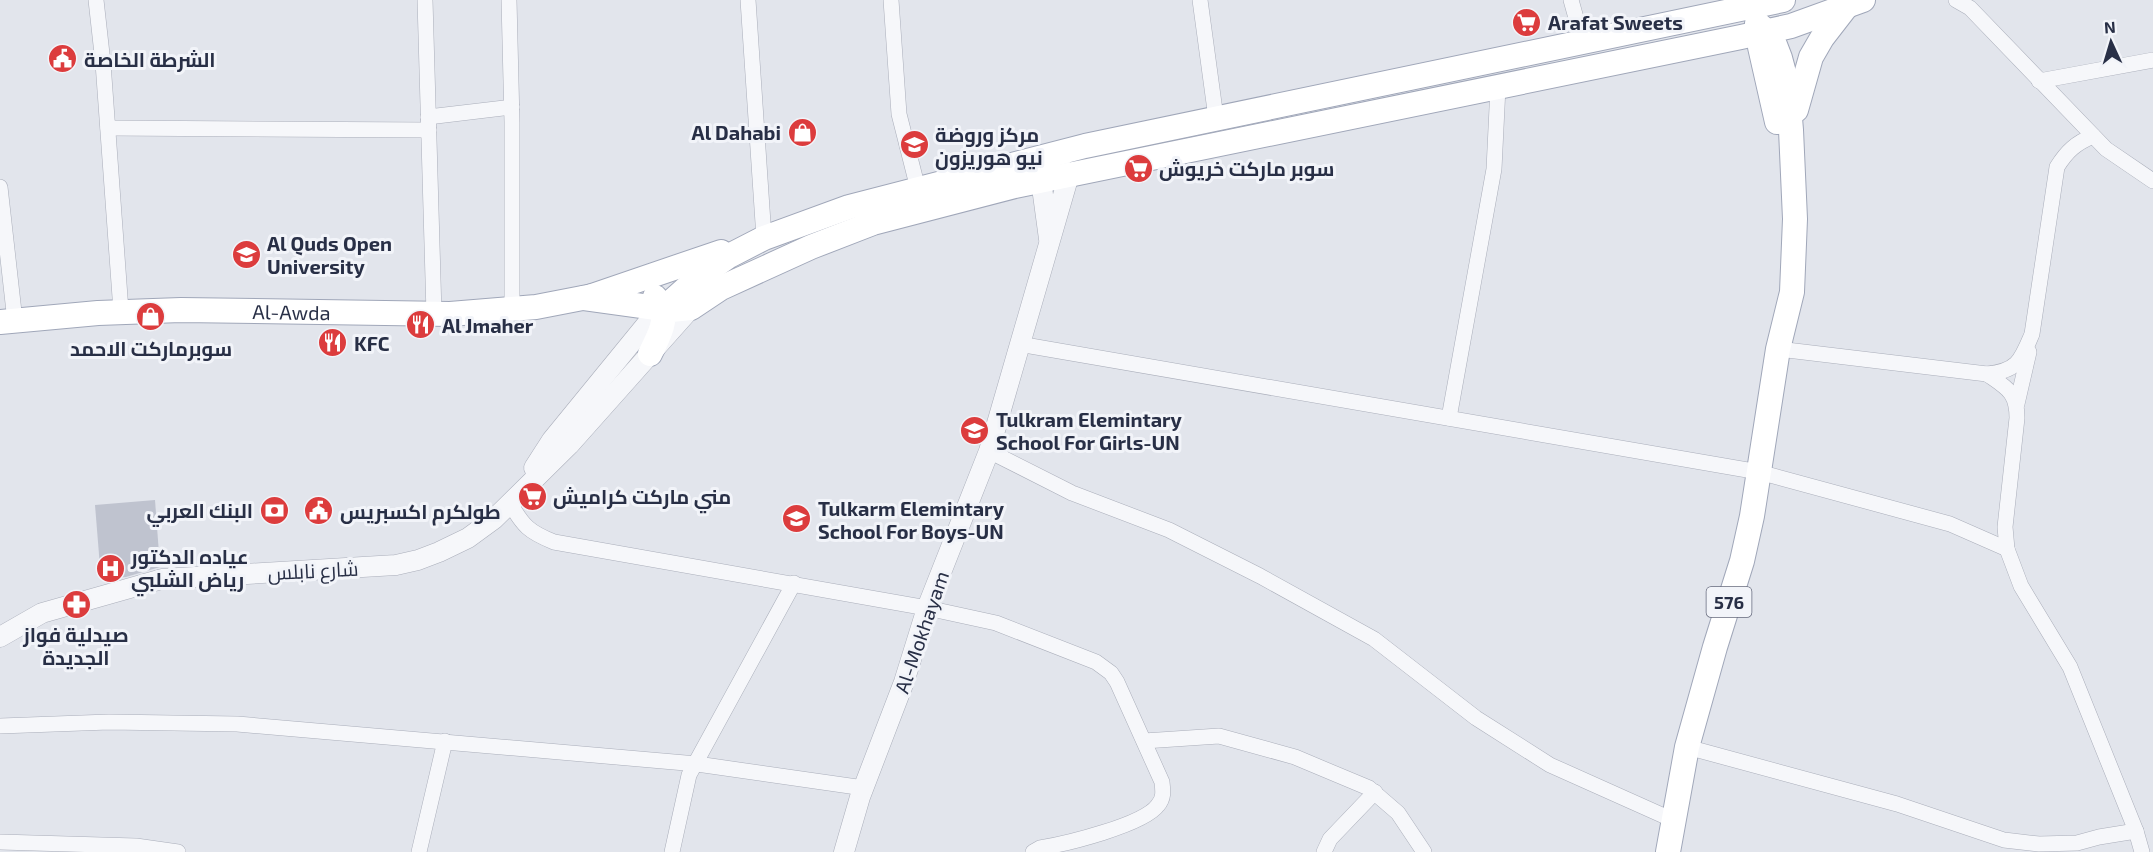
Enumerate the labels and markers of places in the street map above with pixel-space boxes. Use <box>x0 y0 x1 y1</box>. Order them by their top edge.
supermarket icon: Arafat Sweets <box>1511 6 1543 38</box>
place label: Arafat Sweets <box>1548 10 1683 34</box>
public building icon: الشرطة الخاصة <box>47 43 79 75</box>
place label: الشرطة الخاصة <box>84 47 216 72</box>
shop icon: Al Dahabi <box>786 116 818 148</box>
place label: Al Dahabi <box>692 120 781 144</box>
place label: مركز وروضة نيو هوريزون <box>935 122 1043 170</box>
school or university icon: مركز وروضة نيو هوريزون <box>898 129 930 161</box>
supermarket icon: سوبر ماركت خريوش <box>1122 152 1154 184</box>
place label: سوبر ماركت خريوش <box>1159 156 1334 181</box>
place label: Al Quds Open University <box>267 231 392 279</box>
school or university icon: Al Quds Open University <box>230 238 262 270</box>
shop icon: سوبرماركت الاحمد <box>135 301 167 333</box>
restaurant icon: Al Jmaher <box>405 309 437 341</box>
place label: Al Jmaher <box>442 313 534 337</box>
restaurant icon: KFC <box>317 327 349 359</box>
place label: KFC <box>354 331 390 355</box>
place label: سوبرماركت الاحمد <box>70 336 232 361</box>
place label: Tulkram Elemintary School For Girls-UN <box>996 407 1183 454</box>
school or university icon: Tulkram Elemintary School For Girls-UN <box>959 415 991 447</box>
supermarket icon: مني ماركت كراميش <box>516 480 548 512</box>
place label: مني ماركت كراميش <box>553 484 731 514</box>
bank icon: البنك العربي <box>258 494 290 526</box>
public building icon: طولكرم اكسبريس <box>303 495 335 527</box>
place label: Tulkarm Elemintary School For Boys-UN <box>818 496 1005 544</box>
place label: البنك العربي <box>147 498 253 527</box>
place label: طولكرم اكسبريس <box>340 499 501 526</box>
school or university icon: Tulkarm Elemintary School For Boys-UN <box>781 503 813 535</box>
place label: عياده الدكتور رياض الشلبي <box>130 544 248 597</box>
hospital icon: عياده الدكتور رياض الشلبي <box>94 552 126 584</box>
pharmacy icon: صيدلية فواز الجديدة <box>60 588 92 620</box>
place label: صيدلية فواز الجديدة <box>22 622 129 670</box>

